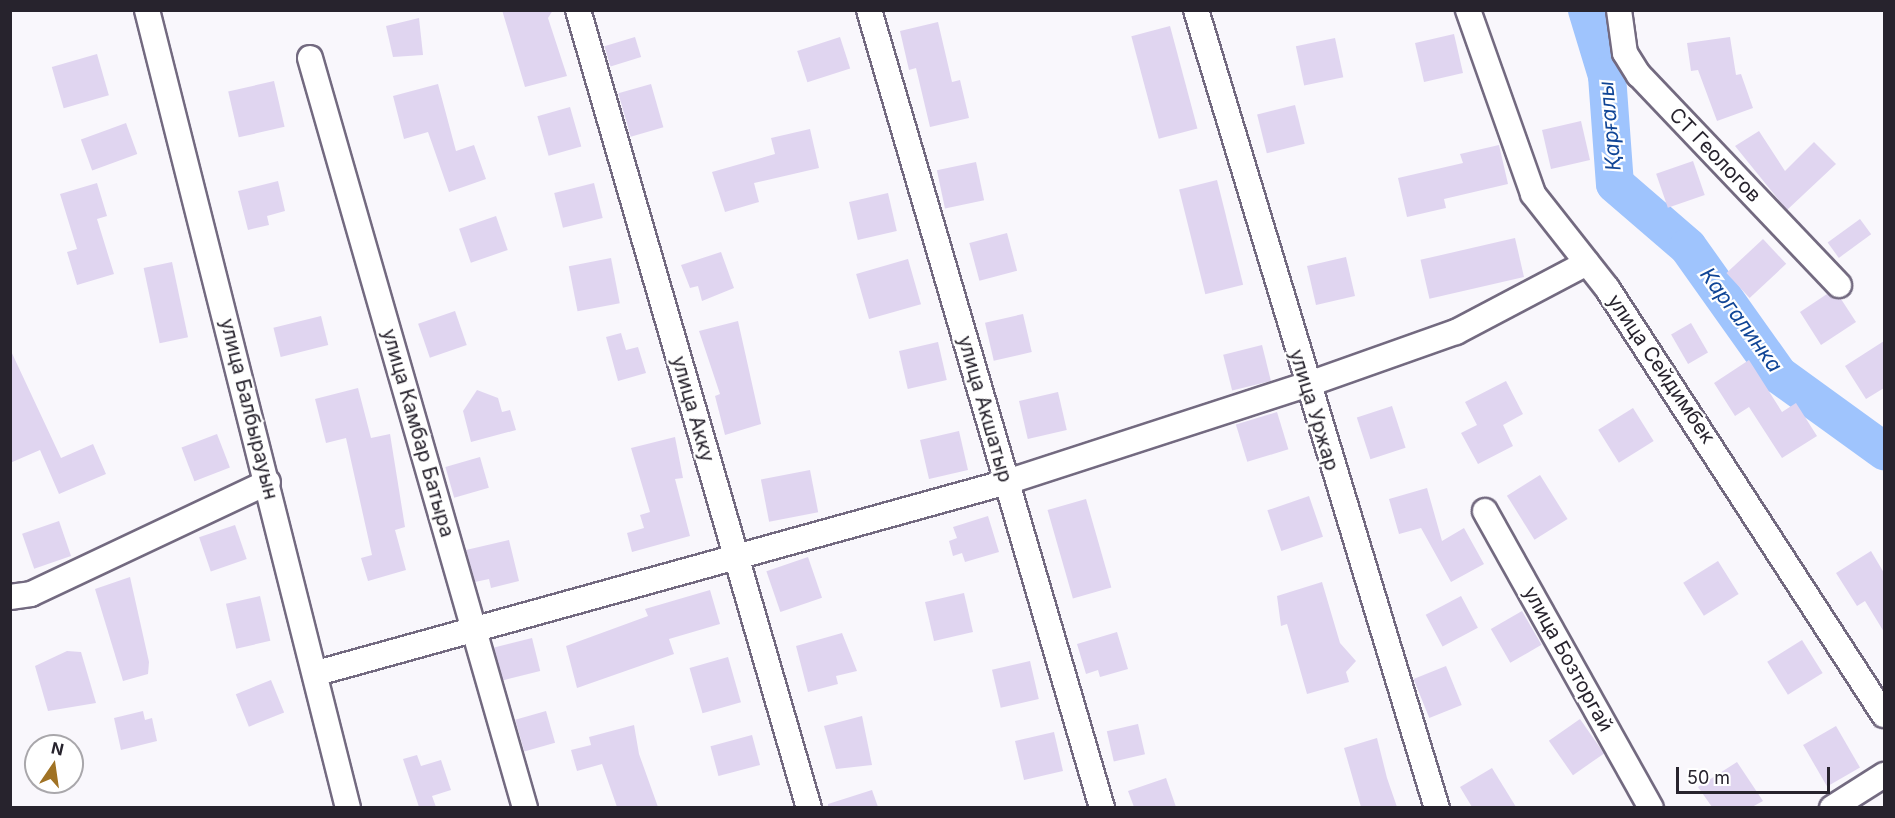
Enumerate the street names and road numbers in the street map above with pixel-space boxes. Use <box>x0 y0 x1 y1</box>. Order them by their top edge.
street label: СТ Геологов <box>1664 103 1766 207</box>
street label: улица Сейдимбек <box>1602 290 1720 448</box>
street label: улица Балбырауын <box>215 316 283 502</box>
street label: улица Камбар Батыра <box>377 326 459 540</box>
street label: улица Акшатыр <box>953 333 1017 485</box>
street label: улица Уржар <box>1284 346 1344 474</box>
street label: улица Акку <box>666 353 720 465</box>
street label: улица Бозторгай <box>1518 582 1618 736</box>

